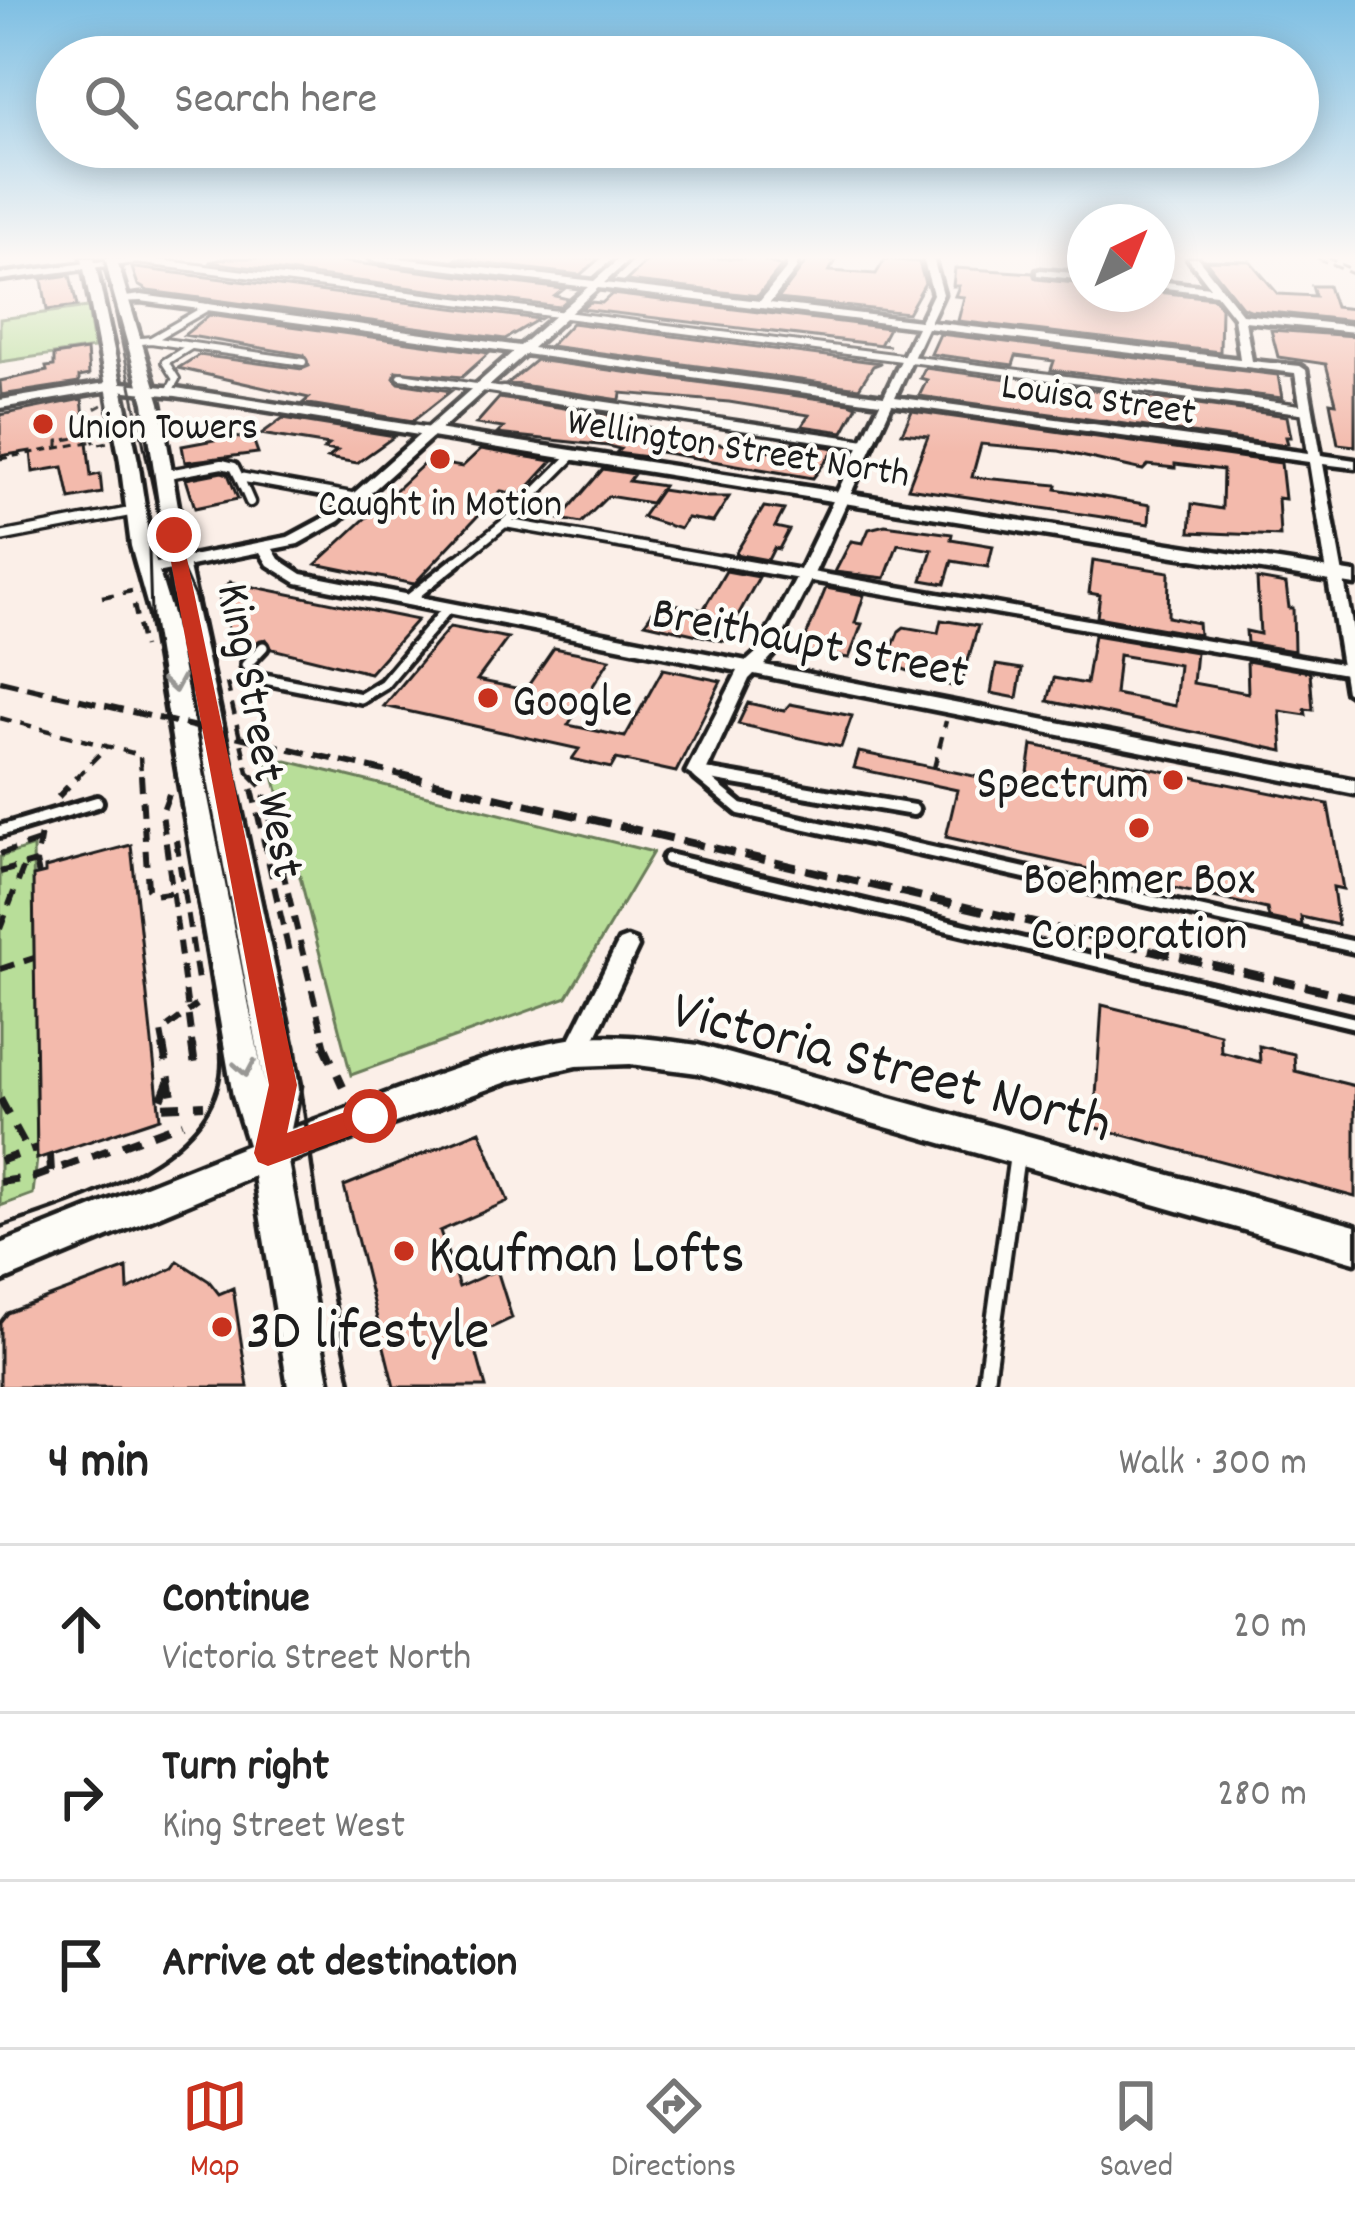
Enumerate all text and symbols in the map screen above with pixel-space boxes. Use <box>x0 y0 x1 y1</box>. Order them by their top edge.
search box <box>36 36 1319 168</box>
icon: search <box>78 69 144 135</box>
text: Search here <box>174 70 377 134</box>
north arrow <box>1067 204 1175 312</box>
street label: Louisa Street <box>997 362 1199 443</box>
street label: Wellington Street North <box>563 397 913 506</box>
place label: Union Towers <box>67 403 258 458</box>
marker: Union Towers <box>30 411 56 437</box>
marker: Caught in Motion <box>427 446 453 472</box>
place label: Caught in Motion <box>318 480 562 535</box>
route end <box>147 508 201 562</box>
street label: King Street West <box>194 578 319 885</box>
street label: Breithaupt Street <box>646 582 974 711</box>
place label: Google <box>512 671 633 740</box>
one-way arrow <box>160 674 186 694</box>
marker: Google <box>475 685 501 711</box>
place label: Spectrum <box>976 753 1149 822</box>
marker: Spectrum <box>1160 767 1186 793</box>
marker: Boehmer Box Corporation <box>1126 815 1152 841</box>
place label: Boehmer Box Corporation <box>1023 849 1255 973</box>
street label: Victoria Street North <box>662 974 1120 1170</box>
one-way arrow <box>231 1057 257 1077</box>
route start <box>343 1089 397 1143</box>
place label: Kaufman Lofts <box>428 1219 745 1301</box>
marker: Kaufman Lofts <box>391 1238 417 1264</box>
place label: 3D lifestyle <box>246 1295 490 1377</box>
marker: 3D lifestyle <box>209 1314 235 1340</box>
text: 4 min <box>48 1429 149 1501</box>
text: Walk · 300 m <box>1119 1438 1307 1493</box>
text: Continue <box>162 1569 310 1633</box>
icon: ahead <box>48 1596 114 1662</box>
text: 20 m <box>1233 1601 1307 1656</box>
text: Victoria Street North <box>162 1633 471 1688</box>
text: Turn right <box>162 1737 329 1801</box>
icon: right <box>48 1764 114 1830</box>
text: 280 m <box>1217 1769 1307 1824</box>
text: King Street West <box>162 1801 405 1856</box>
icon: arrive <box>48 1932 114 1998</box>
text: Arrive at destination <box>162 1933 517 1997</box>
tab: Map <box>182 2073 248 2192</box>
tab: Directions <box>611 2073 736 2192</box>
tab: Saved <box>1100 2073 1173 2192</box>

